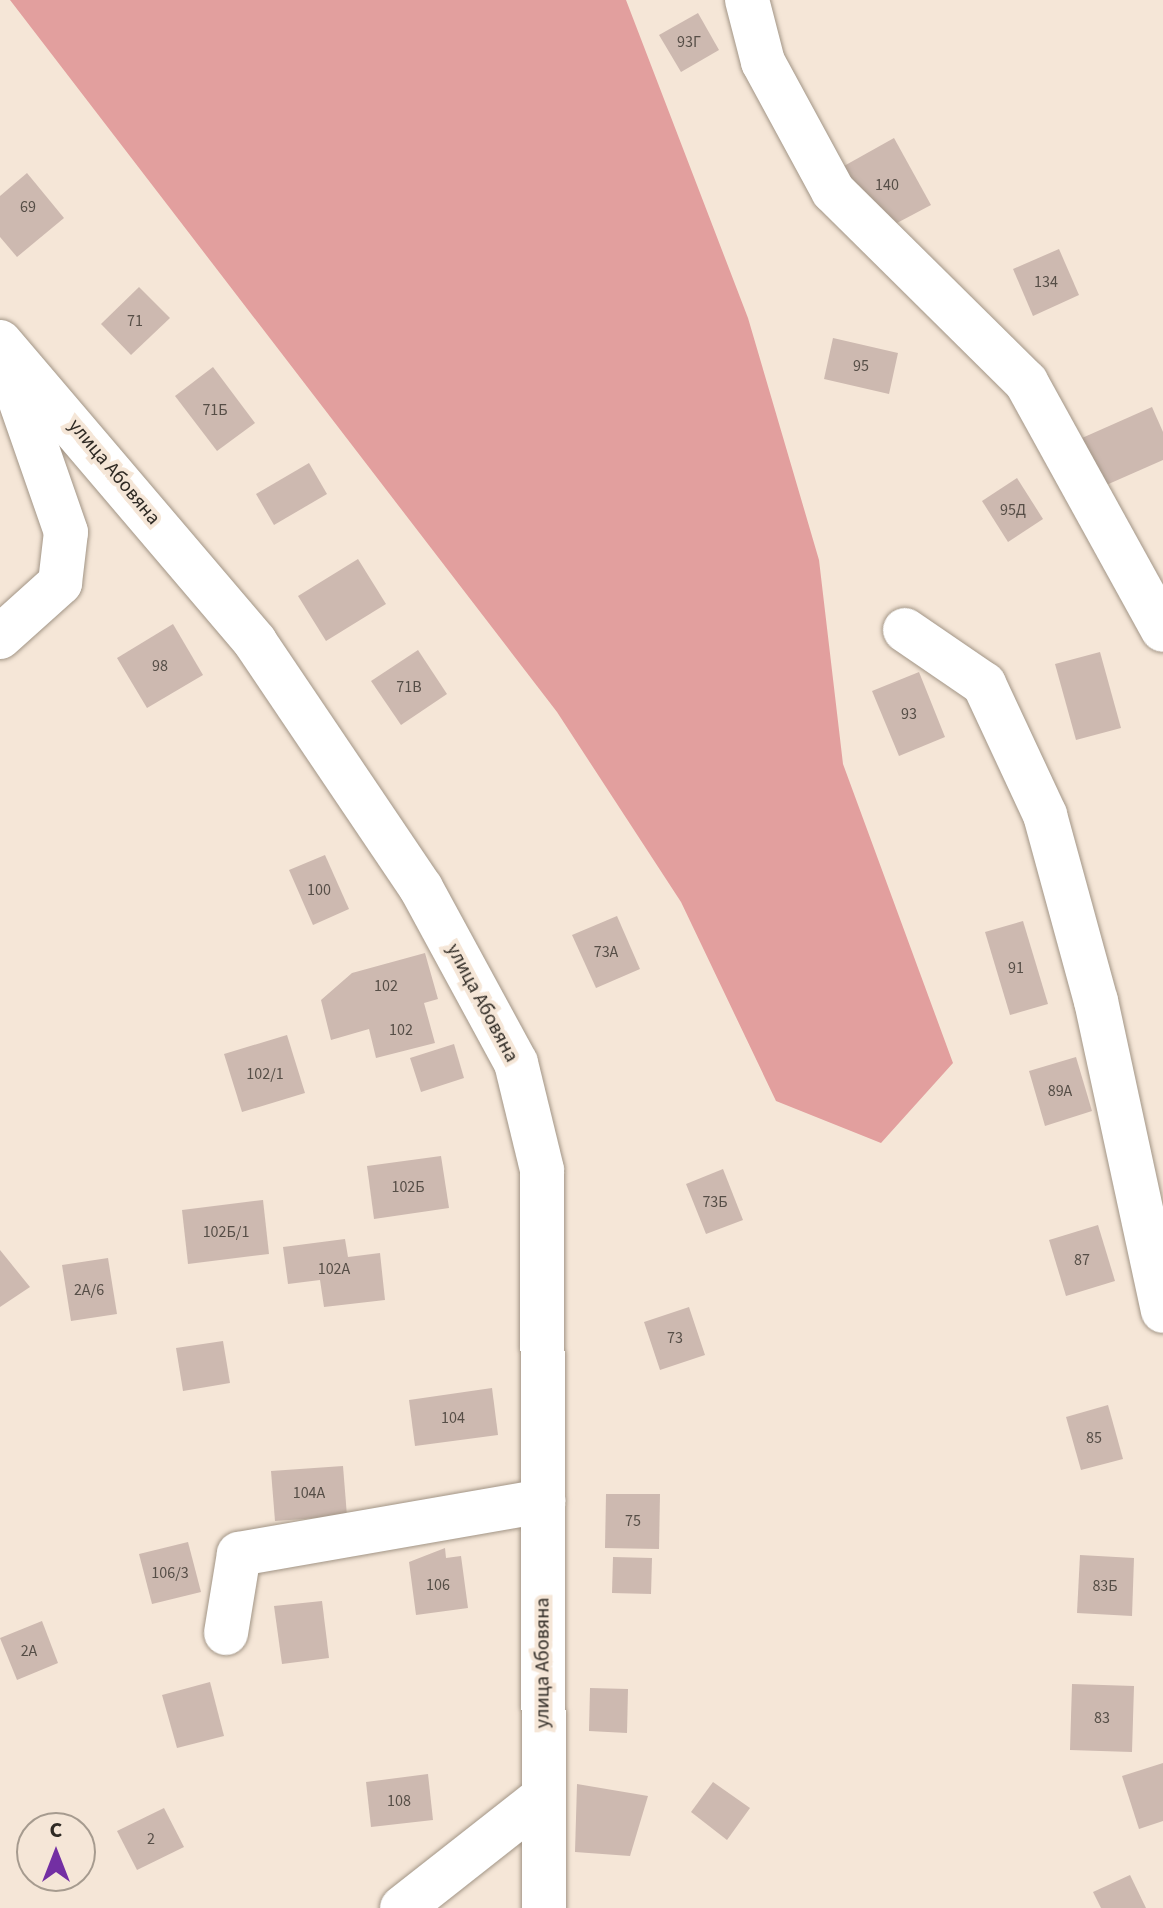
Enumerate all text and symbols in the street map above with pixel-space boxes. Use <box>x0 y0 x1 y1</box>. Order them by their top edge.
house number: 93Г <box>677 32 701 52</box>
house number: 140 <box>875 175 899 195</box>
house number: 69 <box>20 197 36 217</box>
house number: 134 <box>1034 272 1058 292</box>
house number: 71 <box>127 311 143 331</box>
house number: 95 <box>853 356 869 376</box>
house number: 71Б <box>202 400 228 420</box>
street label: улица Абовяна <box>63 414 165 530</box>
house number: 95Д <box>1000 500 1026 520</box>
house number: 98 <box>152 656 168 676</box>
house number: 71В <box>396 677 422 697</box>
house number: 93 <box>901 704 917 724</box>
house number: 100 <box>307 880 331 900</box>
street label: улица Абовяна <box>441 940 523 1066</box>
house number: 73А <box>594 942 618 962</box>
house number: 91 <box>1008 958 1024 978</box>
house number: 102 <box>374 976 398 996</box>
house number: 102 <box>389 1020 413 1040</box>
house number: 102/1 <box>246 1064 284 1084</box>
house number: 89А <box>1048 1081 1072 1101</box>
house number: 102Б <box>391 1177 425 1197</box>
house number: 73Б <box>702 1192 728 1212</box>
house number: 102Б/1 <box>203 1222 249 1242</box>
house number: 87 <box>1074 1250 1090 1270</box>
house number: 102А <box>318 1259 350 1279</box>
house number: 2А/6 <box>74 1280 104 1300</box>
house number: 73 <box>667 1328 683 1348</box>
house number: 104 <box>441 1408 465 1428</box>
house number: 85 <box>1086 1428 1102 1448</box>
house number: 104А <box>293 1483 325 1503</box>
house number: 75 <box>625 1511 641 1531</box>
house number: 106/3 <box>151 1563 189 1583</box>
house number: 106 <box>426 1575 450 1595</box>
house number: 83Б <box>1092 1576 1118 1596</box>
street label: улица Абовяна <box>531 1598 555 1728</box>
house number: 2А <box>21 1641 37 1661</box>
house number: 83 <box>1094 1708 1110 1728</box>
house number: 108 <box>387 1791 411 1811</box>
north arrow <box>16 1812 96 1892</box>
text: С <box>50 1814 62 1846</box>
house number: 2 <box>147 1829 155 1849</box>

